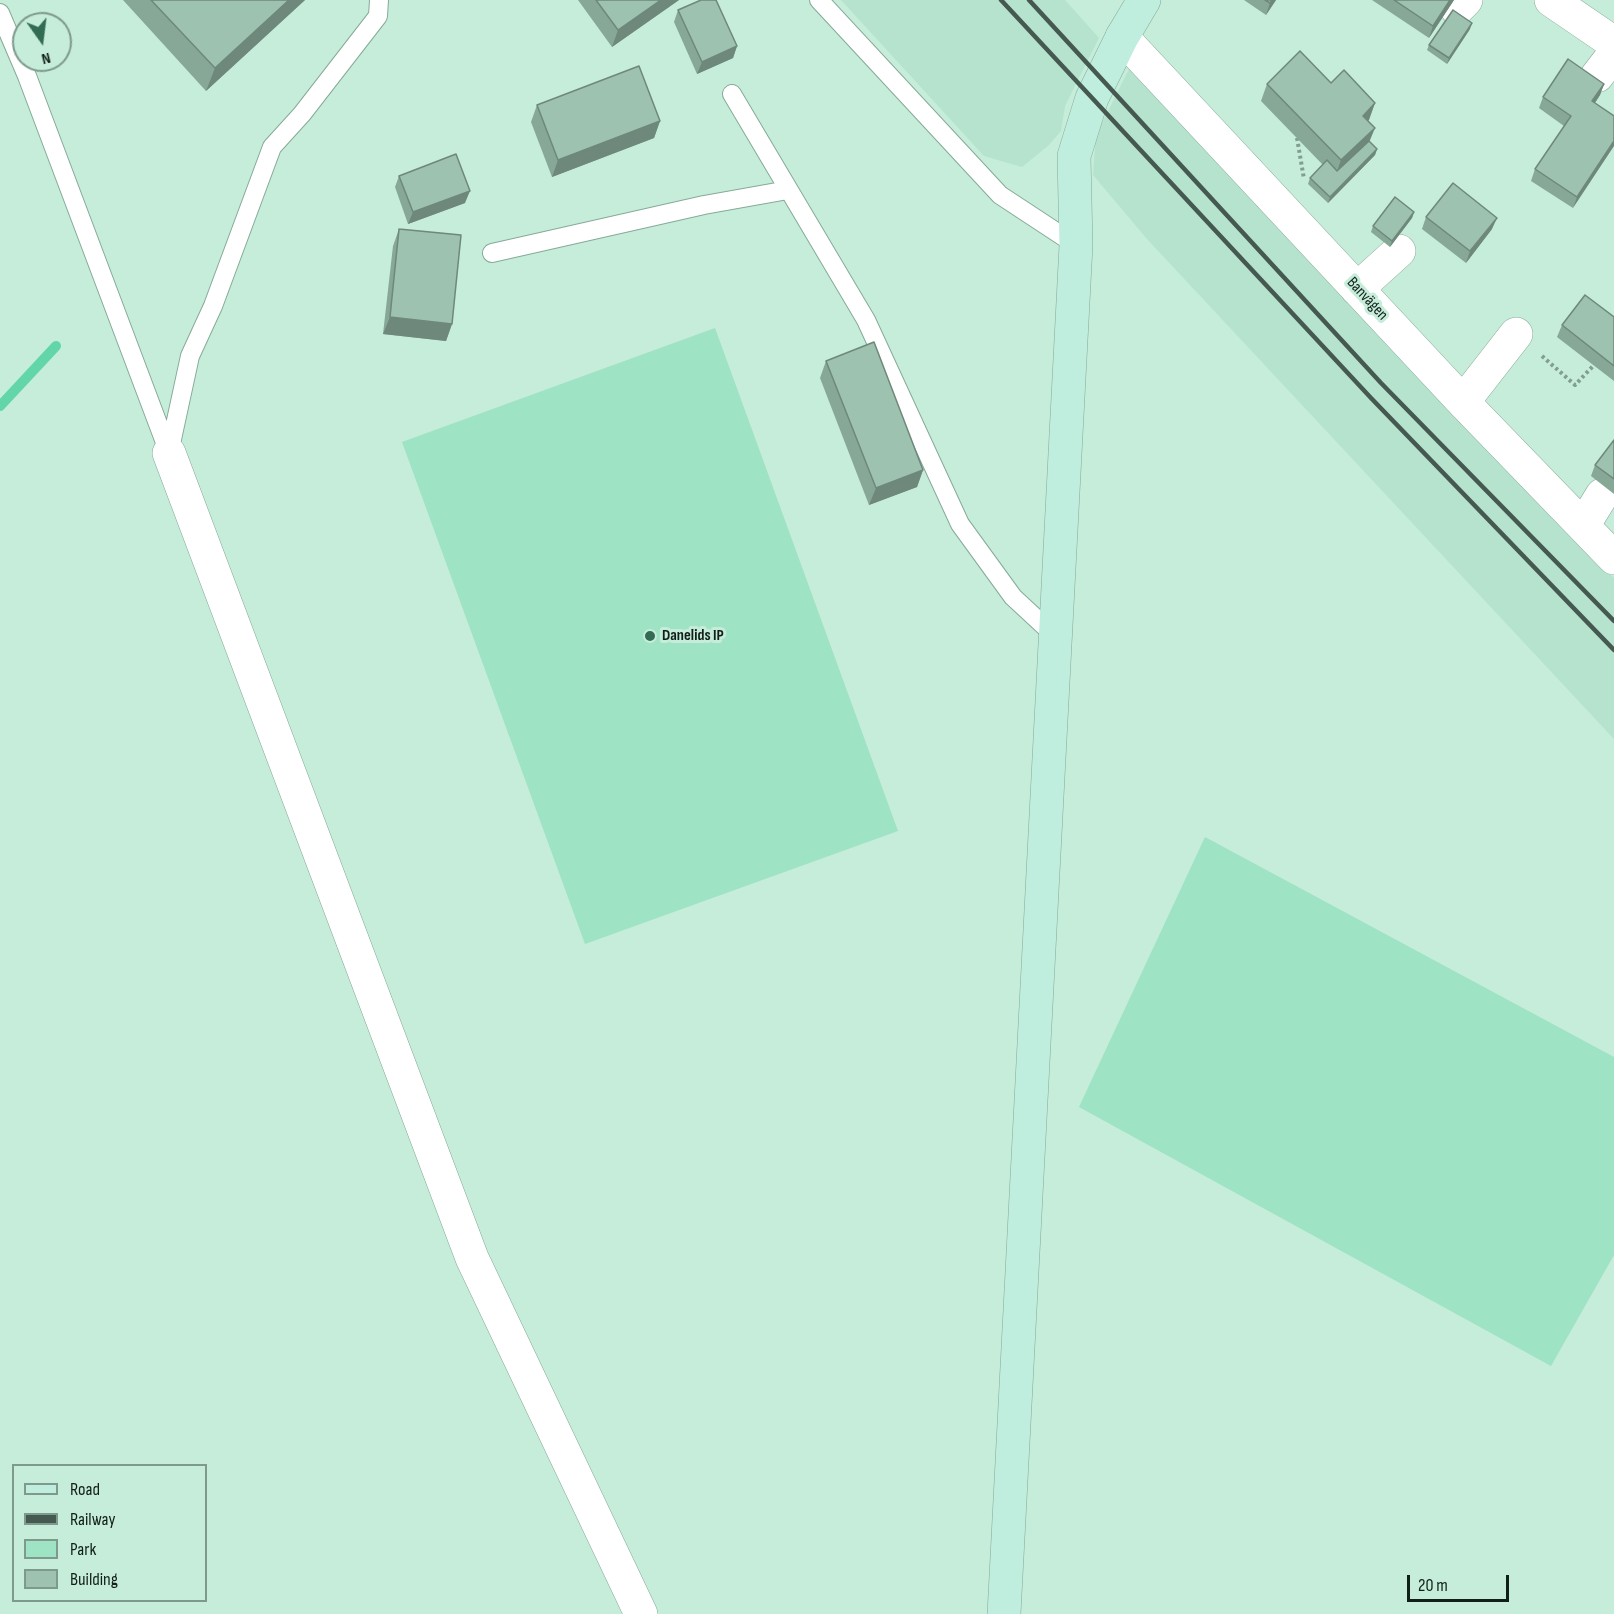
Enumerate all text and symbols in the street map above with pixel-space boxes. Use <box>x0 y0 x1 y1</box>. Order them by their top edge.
north arrow <box>12 12 72 72</box>
text: N <box>40 48 52 68</box>
street label: Banvägen <box>1342 273 1392 325</box>
place label: Danelids IP <box>662 626 724 646</box>
marker: Danelids IP <box>643 629 657 643</box>
legend <box>12 1464 207 1602</box>
text: Road <box>70 1479 100 1500</box>
text: Railway <box>70 1509 115 1530</box>
text: Park <box>70 1539 96 1560</box>
scale bar <box>1410 1563 1512 1601</box>
text: Building <box>70 1569 118 1590</box>
text: 20 m <box>1418 1575 1448 1596</box>

